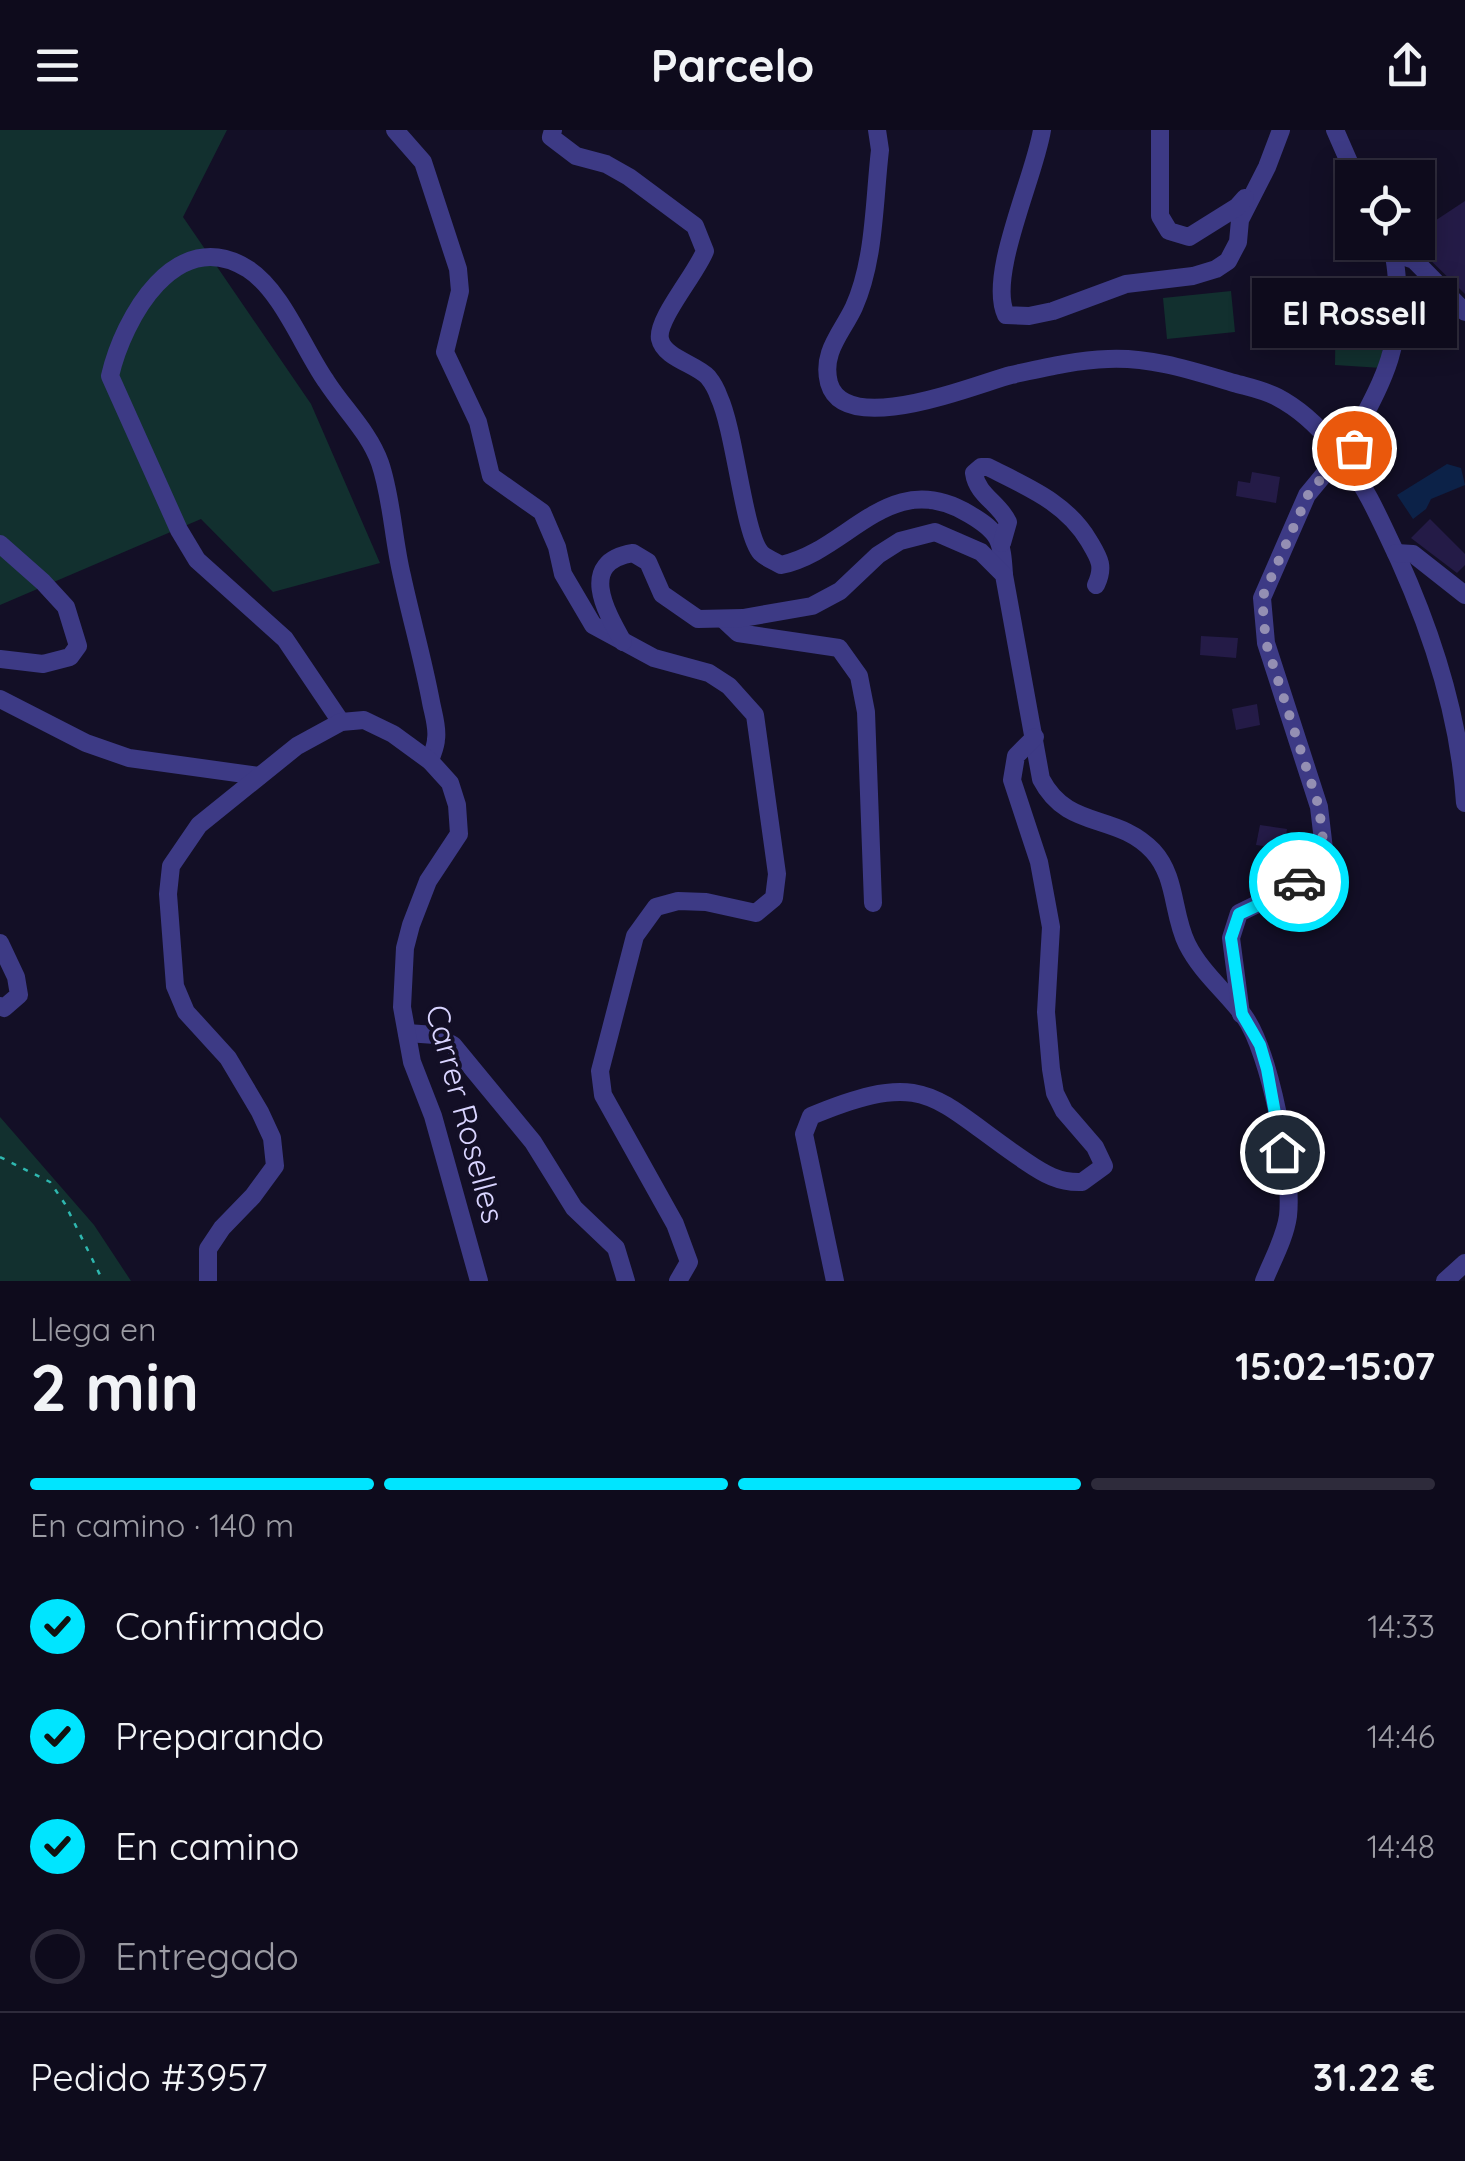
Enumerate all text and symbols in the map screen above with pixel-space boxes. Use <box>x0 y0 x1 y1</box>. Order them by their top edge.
text: Parcelo <box>651 37 814 93</box>
icon: menu <box>30 38 85 93</box>
icon: share <box>1380 38 1435 93</box>
map controls <box>1335 160 1435 260</box>
button: locate <box>1335 160 1435 260</box>
callout: El Rossell <box>1252 278 1456 348</box>
text: El Rossell <box>1282 293 1427 333</box>
pin <box>1312 406 1397 491</box>
icon: bag <box>1327 421 1382 476</box>
courier <box>1249 832 1349 932</box>
icon: car <box>1272 855 1327 910</box>
street label: Carrer Roselles <box>418 1000 514 1227</box>
pin <box>1240 1110 1325 1195</box>
icon: home <box>1255 1125 1310 1180</box>
text: Llega en <box>30 1309 157 1349</box>
text: 15:02–15:07 <box>1235 1342 1435 1390</box>
text: 2 min <box>30 1346 199 1427</box>
text: En camino · 140 m <box>30 1505 294 1545</box>
icon: check <box>30 1599 85 1654</box>
text: Confirmado <box>115 1602 325 1650</box>
text: 14:33 <box>1367 1606 1435 1646</box>
icon: check <box>30 1709 85 1764</box>
text: Preparando <box>115 1712 324 1760</box>
text: 14:46 <box>1367 1716 1435 1756</box>
icon: check <box>30 1819 85 1874</box>
text: En camino <box>115 1822 299 1870</box>
text: 14:48 <box>1367 1826 1435 1866</box>
text: Entregado <box>115 1932 299 1980</box>
text: Pedido #3957 <box>30 2053 267 2101</box>
text: 31.22 € <box>1313 2053 1435 2101</box>

